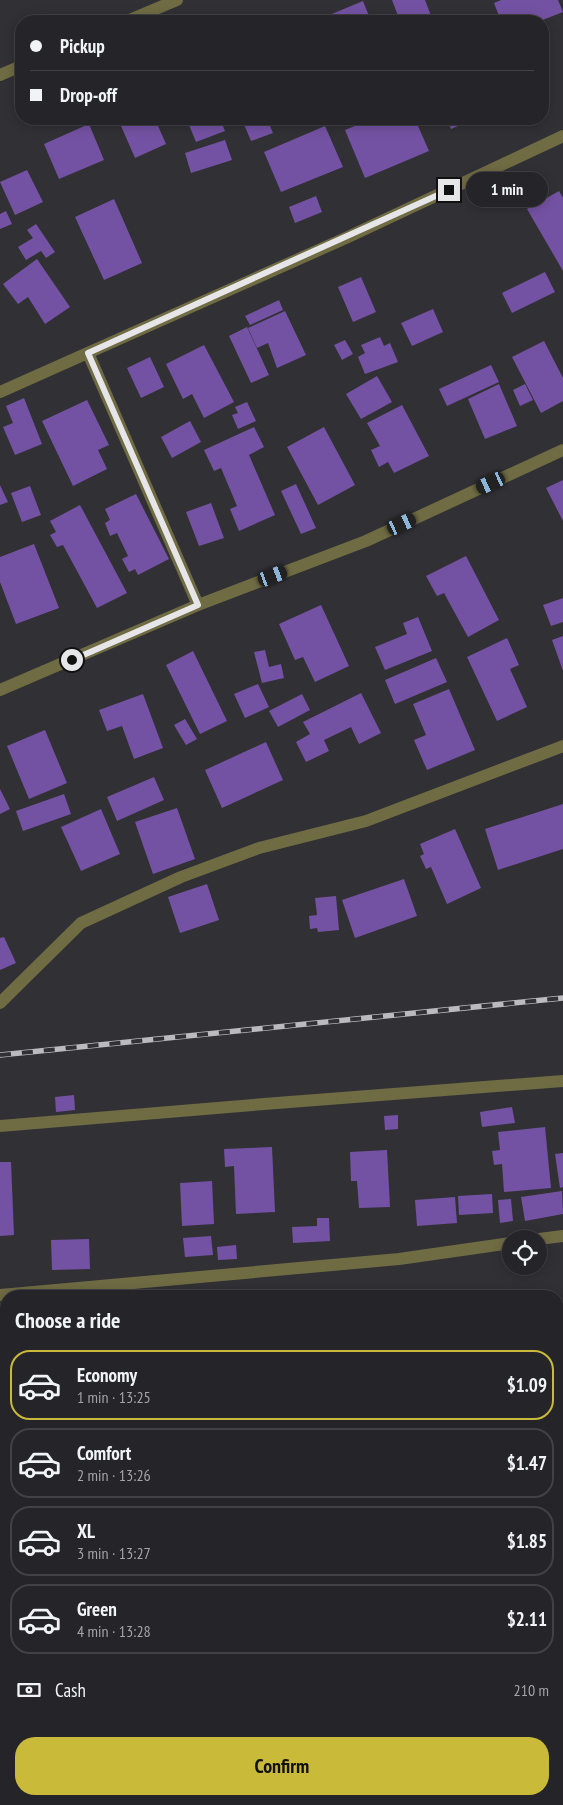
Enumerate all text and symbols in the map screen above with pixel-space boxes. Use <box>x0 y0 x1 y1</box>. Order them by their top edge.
text: Pickup <box>60 34 105 58</box>
text: Drop-off <box>60 83 117 107</box>
callout: 1 min <box>466 172 549 208</box>
route end <box>438 179 460 201</box>
text: 1 min <box>491 179 523 199</box>
car <box>474 470 507 496</box>
car <box>385 511 418 537</box>
car <box>256 564 289 588</box>
route start <box>61 649 83 671</box>
map controls <box>502 1230 547 1275</box>
button: locate <box>502 1230 547 1275</box>
text: Choose a ride <box>15 1306 120 1334</box>
icon: car <box>17 1363 62 1408</box>
text: Economy <box>77 1363 137 1387</box>
text: $1.09 <box>507 1373 547 1397</box>
text: 1 min · 13:25 <box>77 1387 151 1407</box>
icon: car <box>17 1441 62 1486</box>
text: Comfort <box>77 1441 131 1465</box>
text: $1.47 <box>507 1451 547 1475</box>
text: 2 min · 13:26 <box>77 1465 151 1485</box>
icon: car <box>17 1519 62 1564</box>
text: XL <box>77 1519 95 1543</box>
text: $1.85 <box>507 1529 547 1553</box>
text: 3 min · 13:27 <box>77 1543 151 1563</box>
icon: car <box>17 1597 62 1642</box>
text: Green <box>77 1597 117 1621</box>
text: $2.11 <box>507 1607 547 1631</box>
text: 4 min · 13:28 <box>77 1621 151 1641</box>
icon: cash <box>15 1676 43 1704</box>
text: Cash <box>55 1678 86 1702</box>
text: 210 m <box>514 1680 549 1700</box>
button: Confirm <box>15 1737 549 1795</box>

